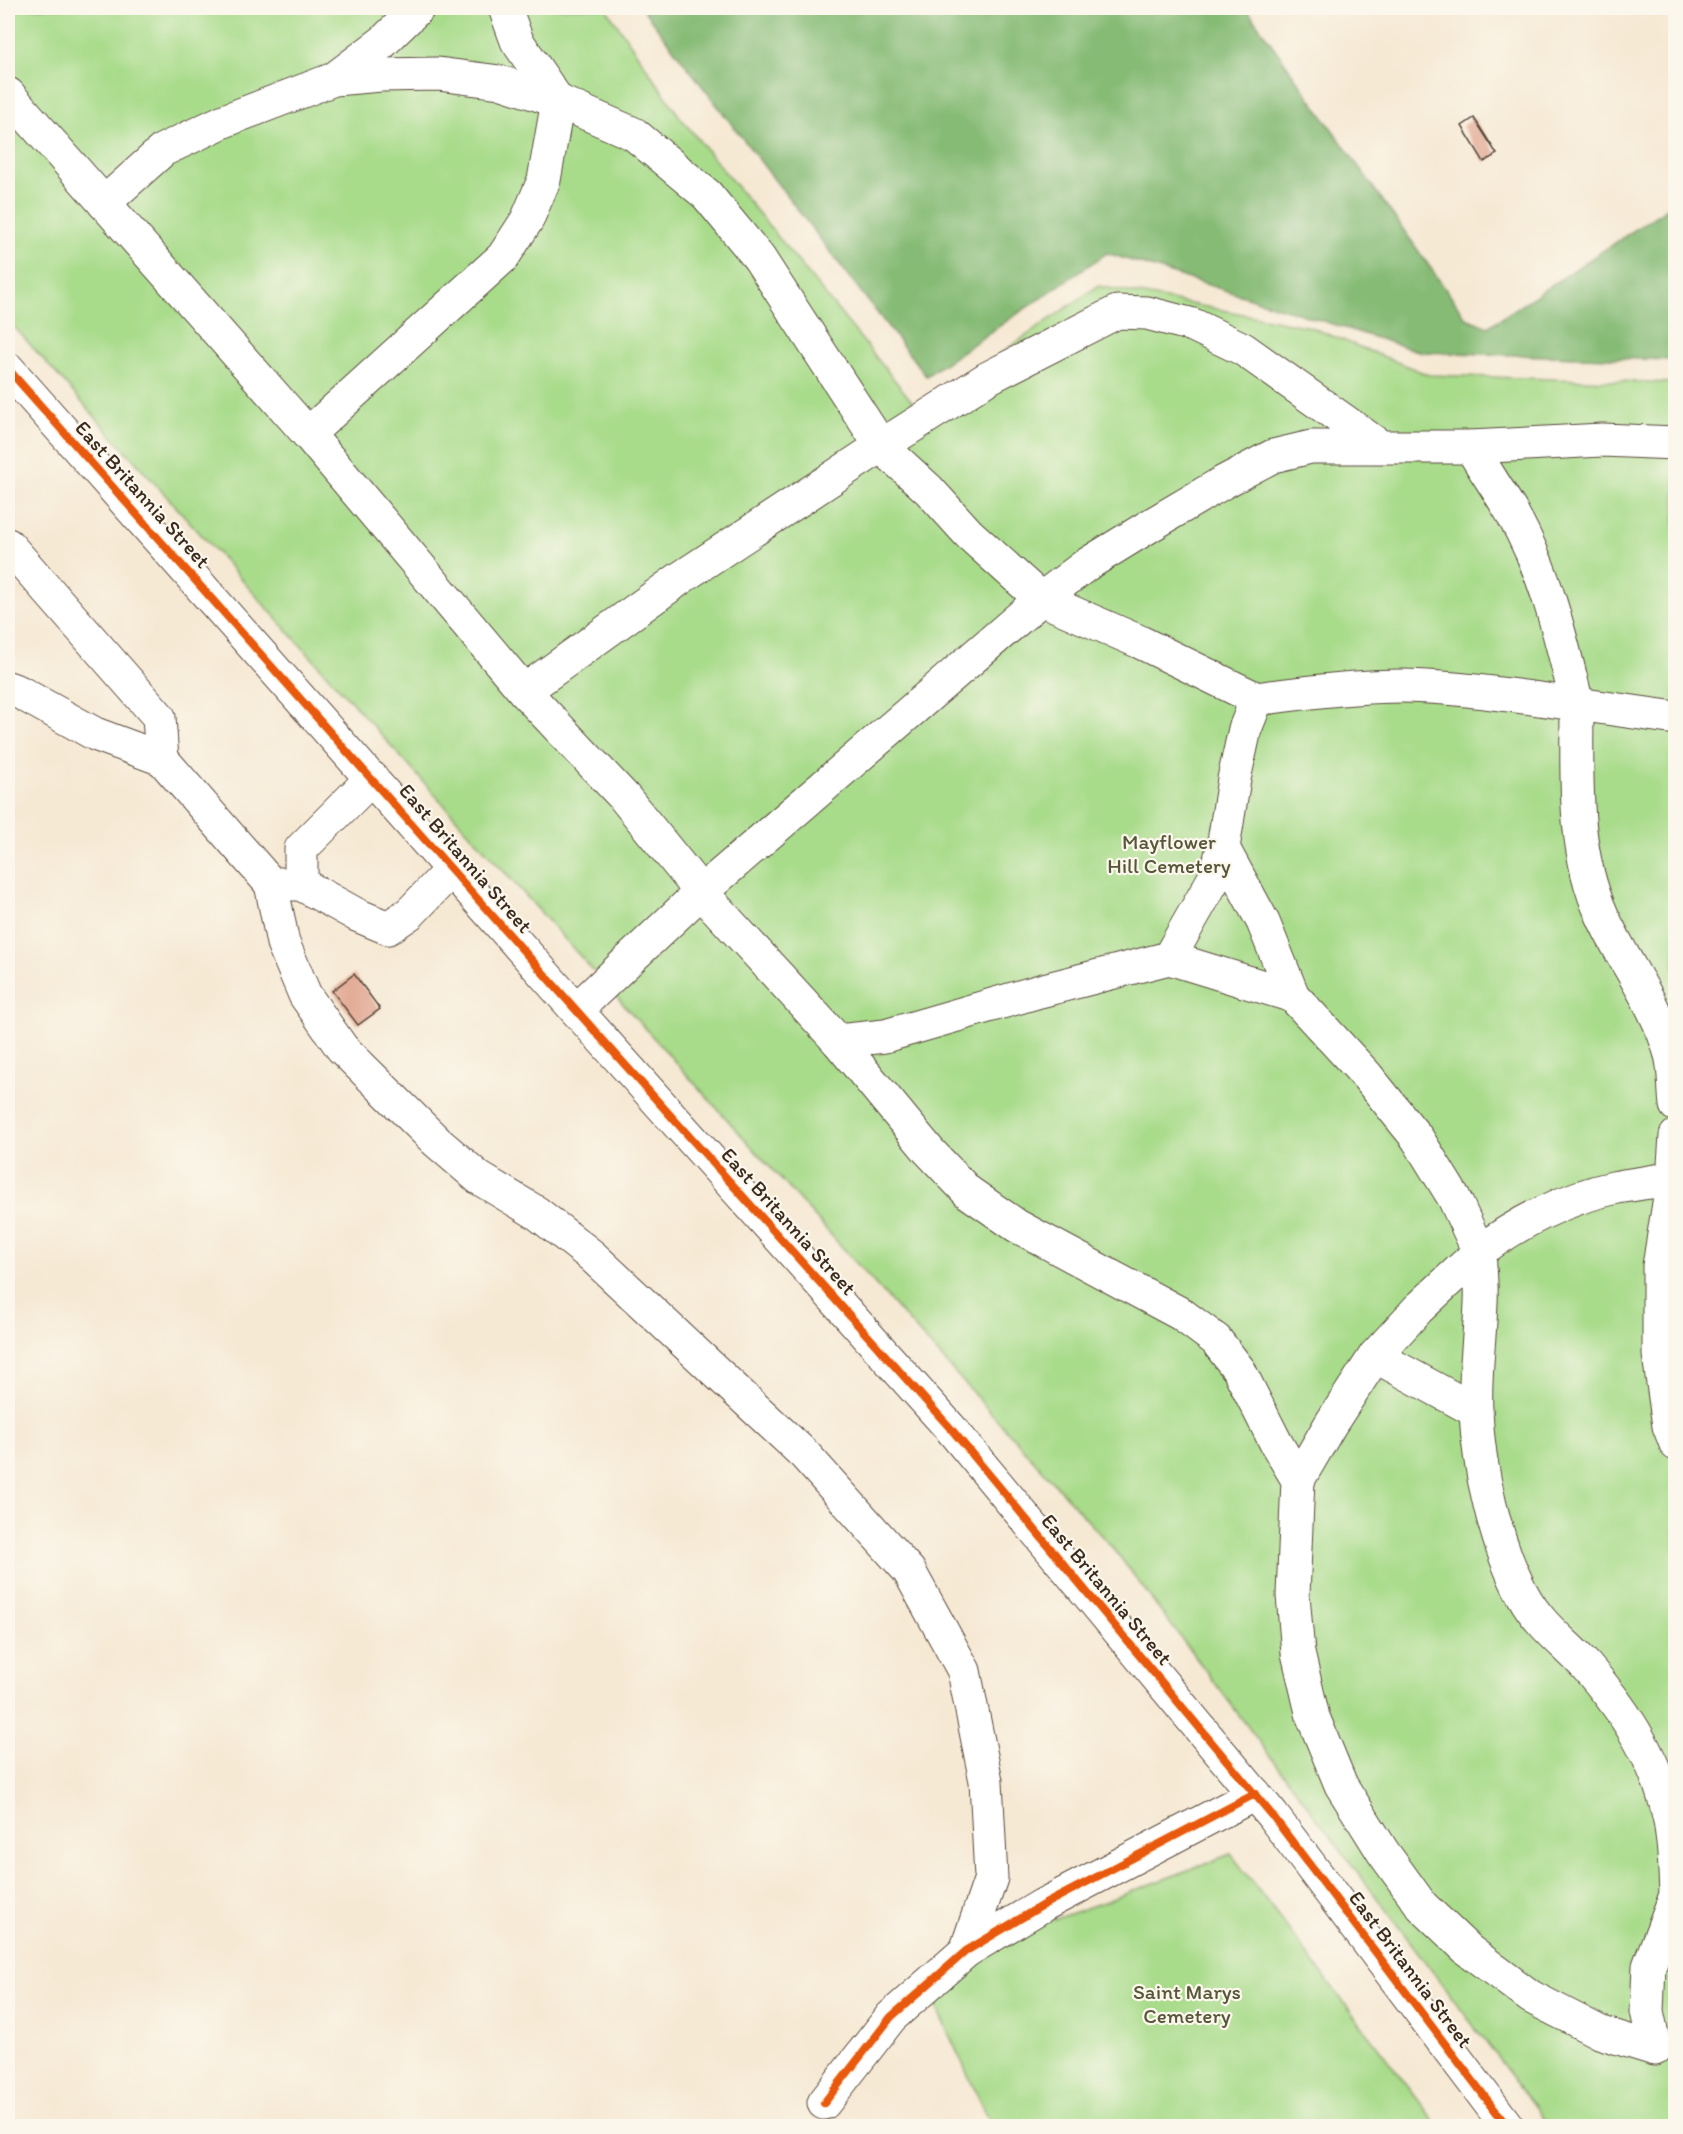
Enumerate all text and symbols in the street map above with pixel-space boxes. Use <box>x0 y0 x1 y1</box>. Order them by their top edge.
street label: East Britannia Street <box>70 415 216 573</box>
street label: East Britannia Street <box>394 778 538 938</box>
park label: Mayflower Hill Cemetery <box>1107 829 1231 878</box>
street label: East Britannia Street <box>716 1142 862 1300</box>
street label: East Britannia Street <box>1036 1508 1178 1670</box>
street label: East Britannia Street <box>1344 1886 1478 2052</box>
park label: Saint Marys Cemetery <box>1133 1979 1241 2028</box>

